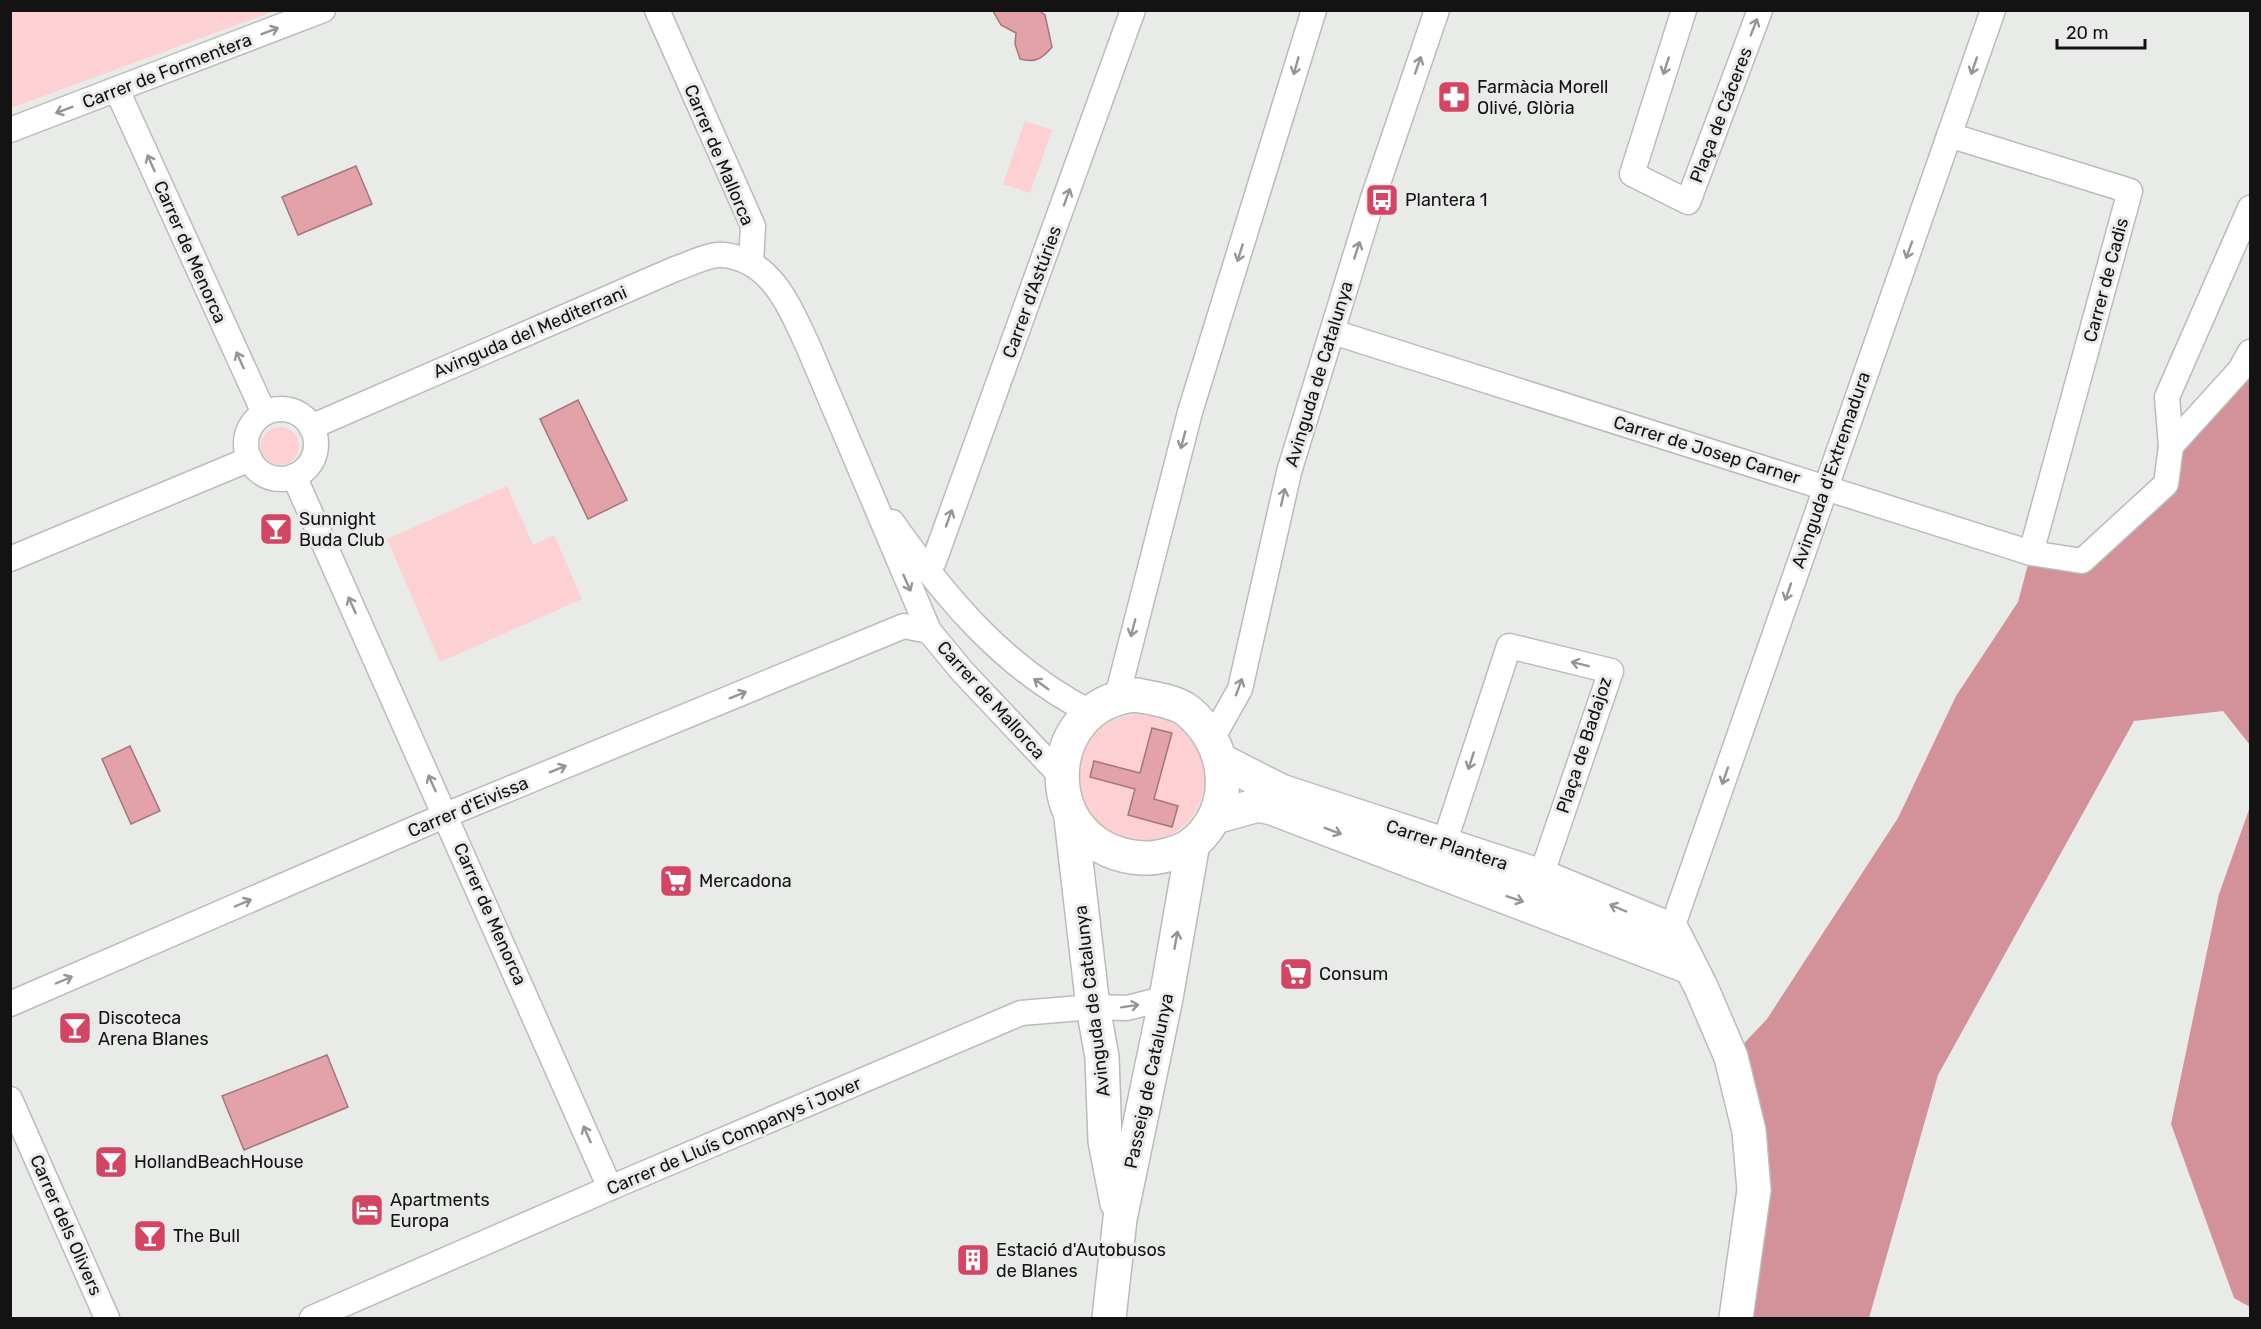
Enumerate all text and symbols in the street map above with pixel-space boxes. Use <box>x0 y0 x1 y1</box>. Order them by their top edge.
scale bar <box>2057 12 2146 50</box>
one-way arrow <box>1749 18 1760 37</box>
text: 20 m <box>2066 22 2108 44</box>
one-way arrow <box>260 25 279 36</box>
street label: Carrer de Formentera <box>79 29 255 113</box>
street label: Plaça de Cáceres <box>1685 44 1757 186</box>
one-way arrow <box>1290 56 1301 75</box>
one-way arrow <box>1414 56 1425 75</box>
one-way arrow <box>1660 56 1671 75</box>
one-way arrow <box>1967 56 1978 75</box>
place label: Farmàcia Morell Olivé, Glòria <box>1477 76 1608 119</box>
pharmacy icon: Farmàcia Morell Olivé, Glòria <box>1436 79 1472 115</box>
street label: Carrer de Mallorca <box>679 81 759 229</box>
one-way arrow <box>55 105 74 116</box>
one-way arrow <box>144 155 156 173</box>
street label: Carrer de Menorca <box>149 177 231 327</box>
bus stop icon: Plantera 1 <box>1364 182 1400 218</box>
one-way arrow <box>1062 188 1073 206</box>
place label: Plantera 1 <box>1405 189 1488 211</box>
street label: Carrer de Cadis <box>2079 215 2133 345</box>
street label: Carrer d'Astúries <box>998 223 1066 361</box>
one-way arrow <box>1902 240 1913 258</box>
one-way arrow <box>1352 241 1363 260</box>
one-way arrow <box>1234 243 1245 262</box>
street label: Avinguda de Catalunya <box>1280 279 1358 469</box>
street label: Avinguda del Mediterrani <box>430 281 630 383</box>
one-way arrow <box>233 352 245 370</box>
street label: Avinguda d'Extremadura <box>1787 369 1875 571</box>
street label: Carrer de Josep Carner <box>1611 411 1803 489</box>
one-way arrow <box>1177 430 1188 449</box>
one-way arrow <box>1278 488 1289 507</box>
place label: Sunnight Buda Club <box>299 508 385 551</box>
one-way arrow <box>945 509 956 528</box>
bar icon: Sunnight Buda Club <box>258 511 294 547</box>
one-way arrow <box>902 573 913 591</box>
one-way arrow <box>1782 582 1793 601</box>
one-way arrow <box>345 596 357 614</box>
one-way arrow <box>1127 618 1138 637</box>
street label: Carrer de Mallorca <box>932 636 1050 764</box>
one-way arrow <box>1571 657 1590 669</box>
street label: Plaça de Badajoz <box>1552 674 1616 816</box>
one-way arrow <box>1034 678 1050 690</box>
one-way arrow <box>1234 678 1245 697</box>
one-way arrow <box>728 689 747 700</box>
one-way arrow <box>1465 751 1476 770</box>
one-way arrow <box>548 763 567 774</box>
one-way arrow <box>1718 766 1729 785</box>
street label: Carrer d'Eivissa <box>404 772 532 842</box>
one-way arrow <box>425 774 437 792</box>
street label: Carrer Plantera <box>1383 815 1511 875</box>
one-way arrow <box>1323 826 1341 837</box>
street label: Carrer de Menorca <box>449 839 531 989</box>
supermarket icon: Mercadona <box>658 863 694 899</box>
place label: Mercadona <box>699 870 792 892</box>
one-way arrow <box>1505 894 1524 905</box>
one-way arrow <box>234 897 252 908</box>
one-way arrow <box>1609 902 1627 913</box>
street label: Avinguda de Catalunya <box>1069 904 1115 1098</box>
one-way arrow <box>1171 931 1182 951</box>
supermarket icon: Consum <box>1278 956 1314 992</box>
place label: Consum <box>1319 963 1388 985</box>
one-way arrow <box>55 974 73 986</box>
street label: Passeig de Catalunya <box>1120 991 1178 1171</box>
one-way arrow <box>1120 1001 1139 1012</box>
place label: Discoteca Arena Blanes <box>98 1007 209 1050</box>
bar icon: Discoteca Arena Blanes <box>57 1010 93 1046</box>
street label: Carrer de Lluís Companys i Jover <box>603 1072 865 1200</box>
one-way arrow <box>580 1125 591 1143</box>
bar icon: HollandBeachHouse <box>93 1144 129 1180</box>
street label: Carrer dels Olivers <box>25 1151 107 1299</box>
place label: HollandBeachHouse <box>134 1151 304 1173</box>
place label: Apartments Europa <box>390 1189 490 1232</box>
hotel icon: Apartments Europa <box>349 1192 385 1228</box>
bar icon: The Bull <box>132 1218 168 1254</box>
place label: The Bull <box>173 1225 240 1247</box>
place label: Estació d'Autobusos de Blanes <box>996 1239 1166 1282</box>
building icon: Estació d'Autobusos de Blanes <box>955 1242 991 1278</box>

